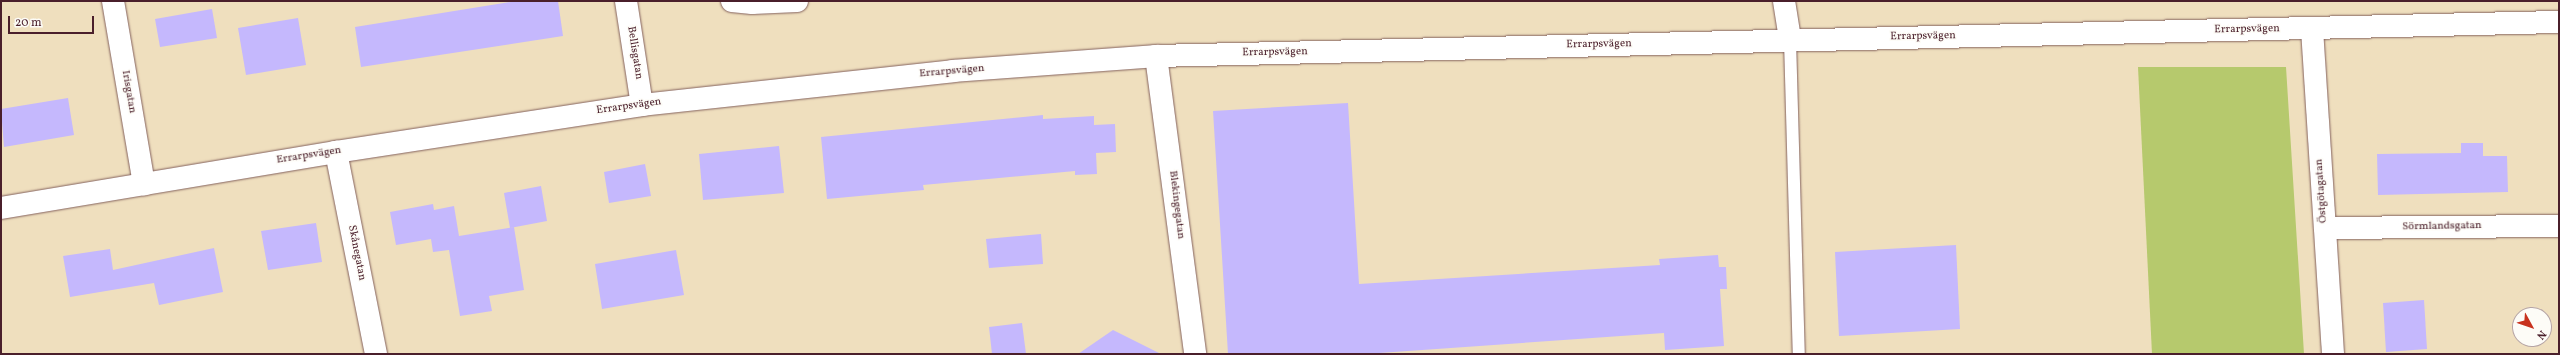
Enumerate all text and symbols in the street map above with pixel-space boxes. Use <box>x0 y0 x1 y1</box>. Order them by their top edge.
scale bar <box>10 8 96 34</box>
text: 20 m <box>15 15 42 31</box>
street label: Errarpsvägen <box>2214 23 2280 37</box>
street label: Bellisgatan <box>623 26 645 80</box>
street label: Errarpsvägen <box>1890 30 1956 44</box>
street label: Errarpsvägen <box>1566 38 1632 52</box>
street label: Errarpsvägen <box>1242 46 1308 60</box>
street label: Errarpsvägen <box>919 63 985 81</box>
street label: Irisgatan <box>118 70 138 114</box>
street label: Errarpsvägen <box>596 96 662 118</box>
street label: Errarpsvägen <box>276 144 342 168</box>
street label: Östgötagatan <box>2313 158 2331 224</box>
street label: Blekingegatan <box>1165 170 1187 240</box>
street label: Sörmlandsgatan <box>2402 220 2482 234</box>
street label: Skånegatan <box>344 224 368 282</box>
north arrow <box>2512 307 2552 347</box>
text: N <box>2532 327 2549 342</box>

